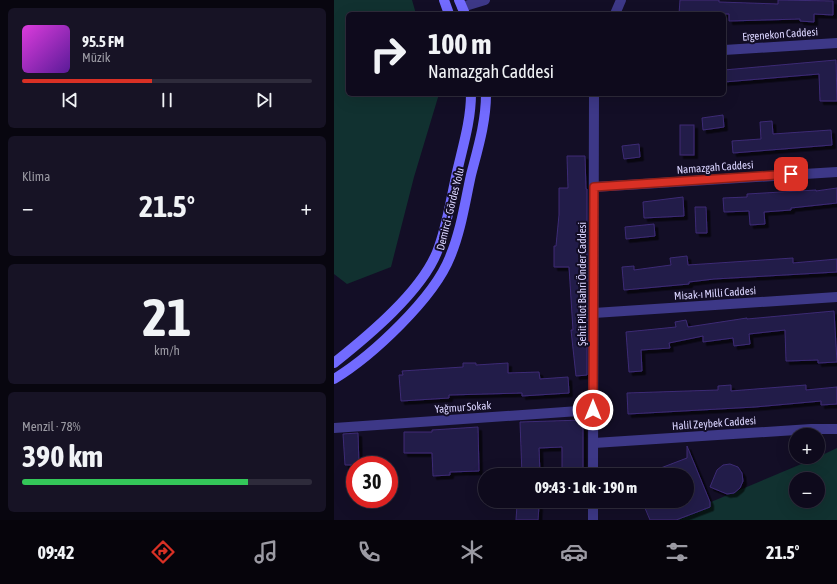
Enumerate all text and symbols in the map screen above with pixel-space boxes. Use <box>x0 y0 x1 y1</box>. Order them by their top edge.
street label: Ergenekon Caddesi <box>742 25 818 43</box>
icon: right <box>362 28 414 80</box>
text: 100 m <box>428 28 491 60</box>
text: 95.5 FM <box>82 33 124 50</box>
text: Müzik <box>82 50 110 65</box>
text: Namazgah Caddesi <box>428 61 554 82</box>
icon: previous <box>59 89 81 111</box>
icon: pause <box>156 89 178 111</box>
icon: next <box>253 89 275 111</box>
pin <box>774 157 808 191</box>
street label: Namazgah Caddesi <box>676 158 754 176</box>
icon: arrive <box>780 163 802 185</box>
street label: Demirci - Gördes Yolu <box>434 166 466 252</box>
text: Klima <box>22 169 50 184</box>
text: 21.5° <box>139 189 195 223</box>
text: − <box>22 194 33 220</box>
text: + <box>301 194 312 220</box>
street label: Şehit Pilot Bahri Önder Caddesi <box>576 222 588 346</box>
street label: Misak-ı Milli Caddesi <box>674 284 756 302</box>
text: 21 <box>143 287 191 347</box>
text: km/h <box>154 343 180 358</box>
position arrow <box>572 389 614 431</box>
street label: Yağmur Sokak <box>434 399 492 415</box>
street label: Halil Zeybek Caddesi <box>672 414 756 432</box>
text: Menzil · 78% <box>22 419 81 434</box>
map controls <box>789 428 825 508</box>
button: + <box>789 428 825 464</box>
text: 390 km <box>22 439 103 473</box>
speed limit sign: 30 <box>346 456 398 508</box>
button: − <box>789 472 825 508</box>
text: 09:43 · 1 dk · 190 m <box>535 479 637 496</box>
icon: directions <box>149 538 177 566</box>
icon: music <box>252 538 280 566</box>
icon: phone <box>355 538 383 566</box>
icon: climate <box>458 538 486 566</box>
icon: car <box>560 538 588 566</box>
icon: filters <box>663 538 691 566</box>
text: 09:42 <box>37 542 74 563</box>
text: 21.5° <box>766 542 800 563</box>

